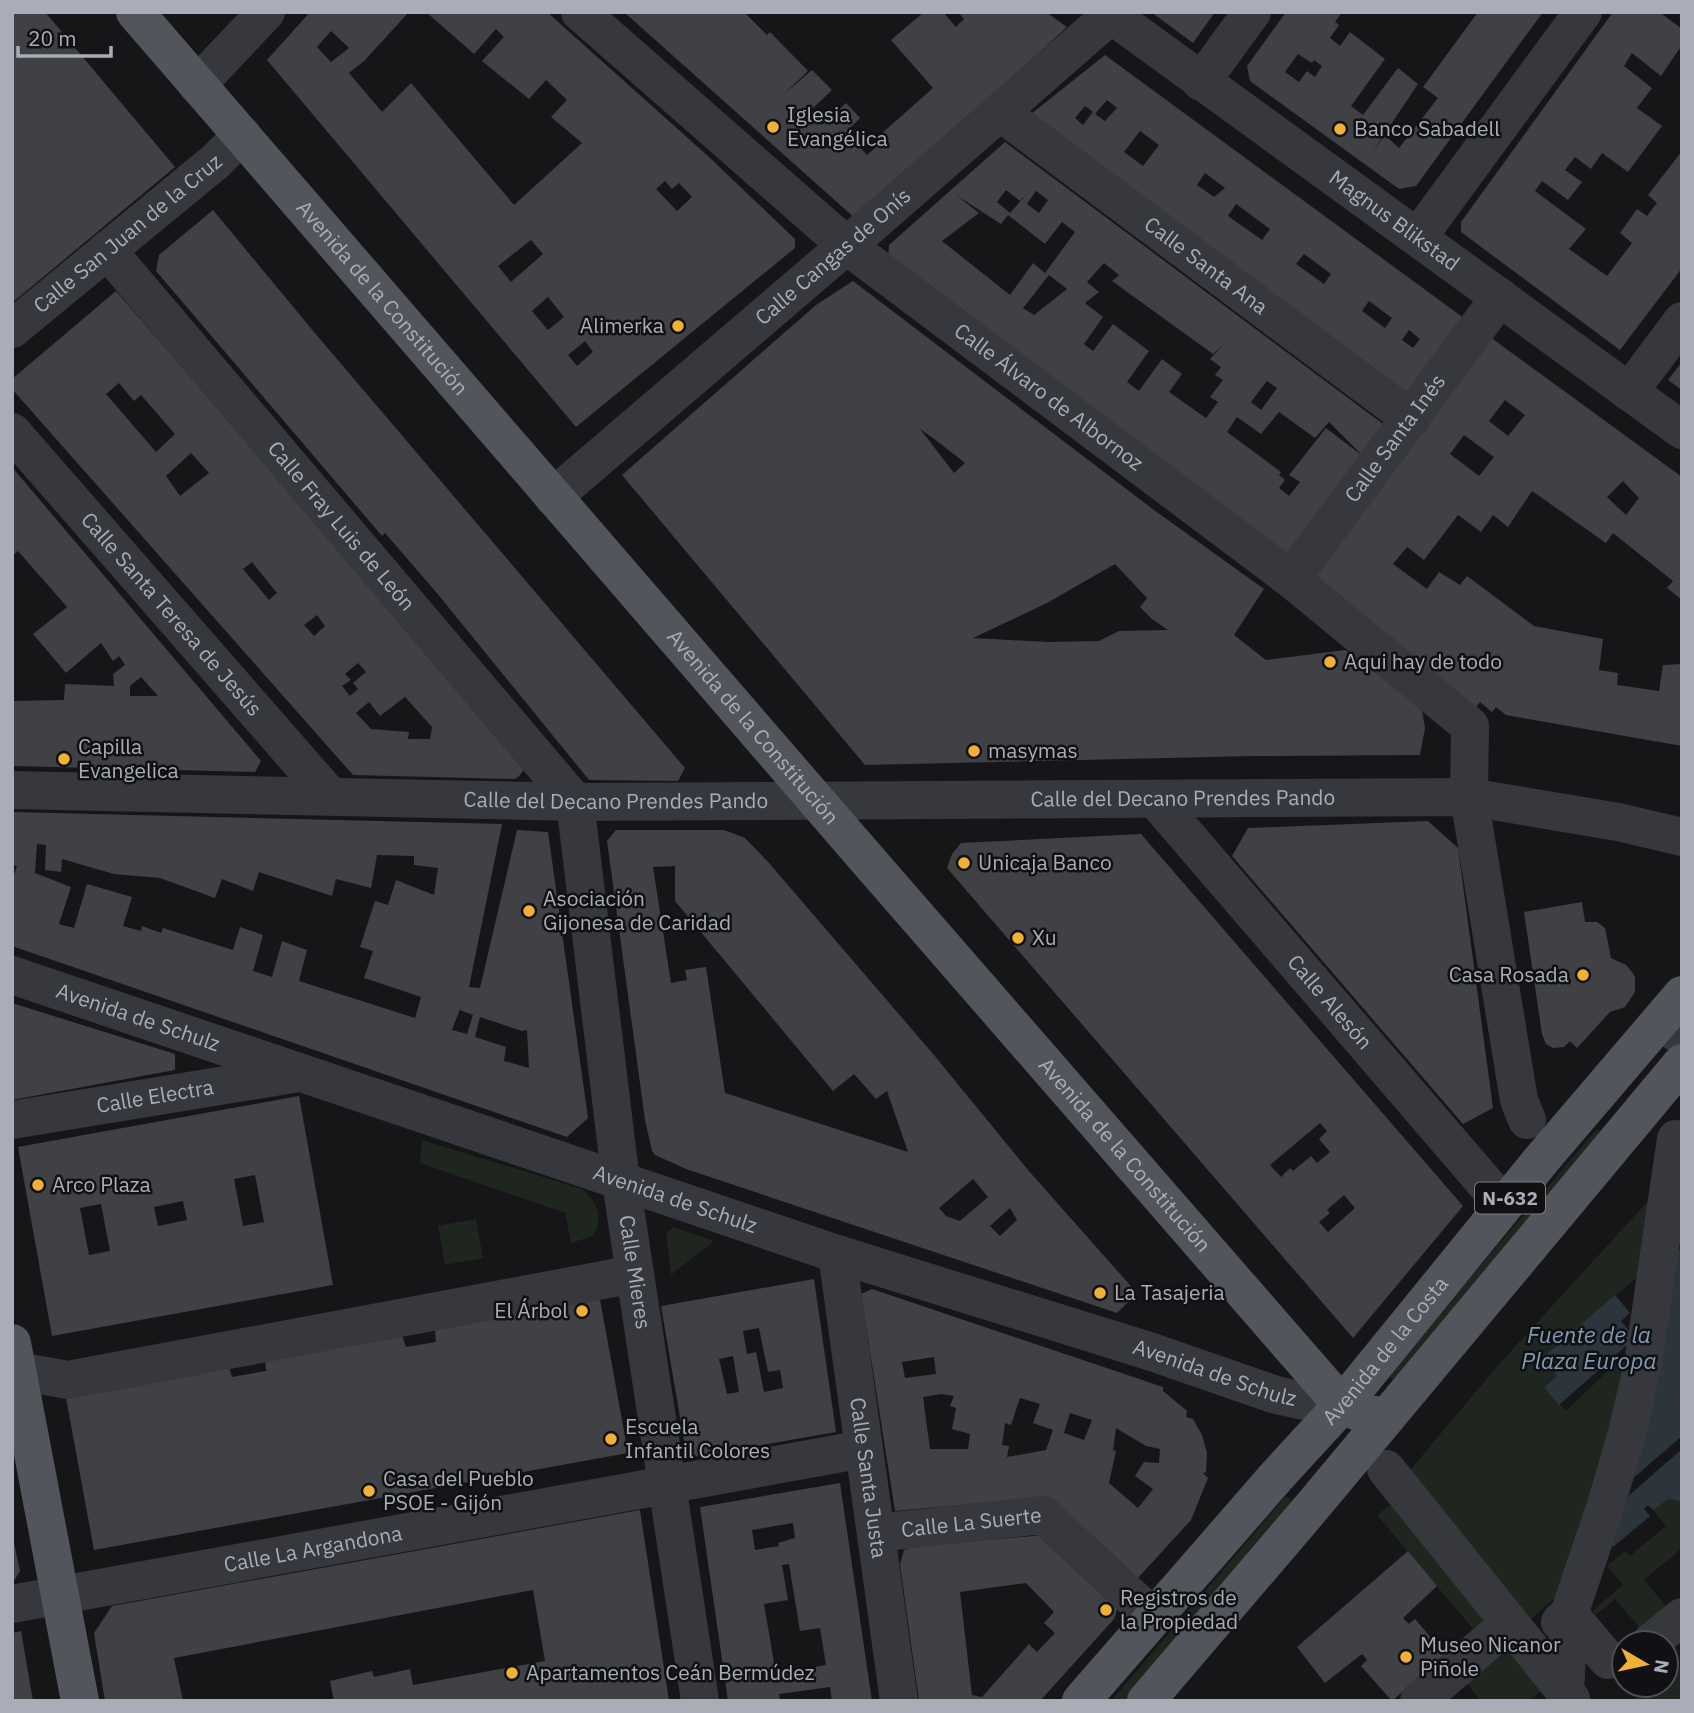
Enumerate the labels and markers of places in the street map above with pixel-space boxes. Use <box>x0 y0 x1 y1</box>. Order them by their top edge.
place label: Iglesia Evangélica <box>787 100 888 152</box>
place label: Banco Sabadell <box>1354 114 1500 142</box>
marker: Iglesia Evangélica <box>765 119 781 135</box>
marker: Banco Sabadell <box>1332 121 1348 137</box>
place label: Alimerka <box>580 311 664 339</box>
marker: Alimerka <box>670 318 686 334</box>
place label: Aqui hay de todo <box>1344 647 1502 675</box>
marker: Aqui hay de todo <box>1322 654 1338 670</box>
place label: Capilla Evangelica <box>78 732 179 784</box>
place label: masymas <box>988 736 1078 764</box>
marker: masymas <box>966 743 982 759</box>
marker: Capilla Evangelica <box>56 751 72 767</box>
place label: Unicaja Banco <box>978 848 1112 876</box>
marker: Unicaja Banco <box>956 855 972 871</box>
place label: Asociación Gijonesa de Caridad <box>543 884 731 936</box>
marker: Asociación Gijonesa de Caridad <box>521 903 537 919</box>
place label: Xu <box>1032 923 1057 951</box>
marker: Xu <box>1010 930 1026 946</box>
place label: Casa Rosada <box>1449 960 1569 988</box>
marker: Casa Rosada <box>1575 967 1591 983</box>
place label: Arco Plaza <box>52 1170 151 1198</box>
marker: Arco Plaza <box>30 1177 46 1193</box>
place label: La Tasajeria <box>1114 1278 1225 1306</box>
marker: La Tasajeria <box>1092 1285 1108 1301</box>
place label: El Árbol <box>494 1296 568 1324</box>
marker: El Árbol <box>574 1303 590 1319</box>
place label: Escuela Infantil Colores <box>625 1412 770 1464</box>
marker: Escuela Infantil Colores <box>603 1431 619 1447</box>
place label: Casa del Pueblo PSOE - Gijón <box>383 1464 534 1516</box>
marker: Casa del Pueblo PSOE - Gijón <box>361 1483 377 1499</box>
place label: Registros de la Propiedad <box>1120 1583 1238 1635</box>
marker: Registros de la Propiedad <box>1098 1602 1114 1618</box>
place label: Museo Nicanor Piñole <box>1420 1630 1561 1682</box>
marker: Museo Nicanor Piñole <box>1398 1649 1414 1665</box>
place label: Apartamentos Ceán Bermúdez <box>526 1658 815 1686</box>
marker: Apartamentos Ceán Bermúdez <box>504 1665 520 1681</box>

